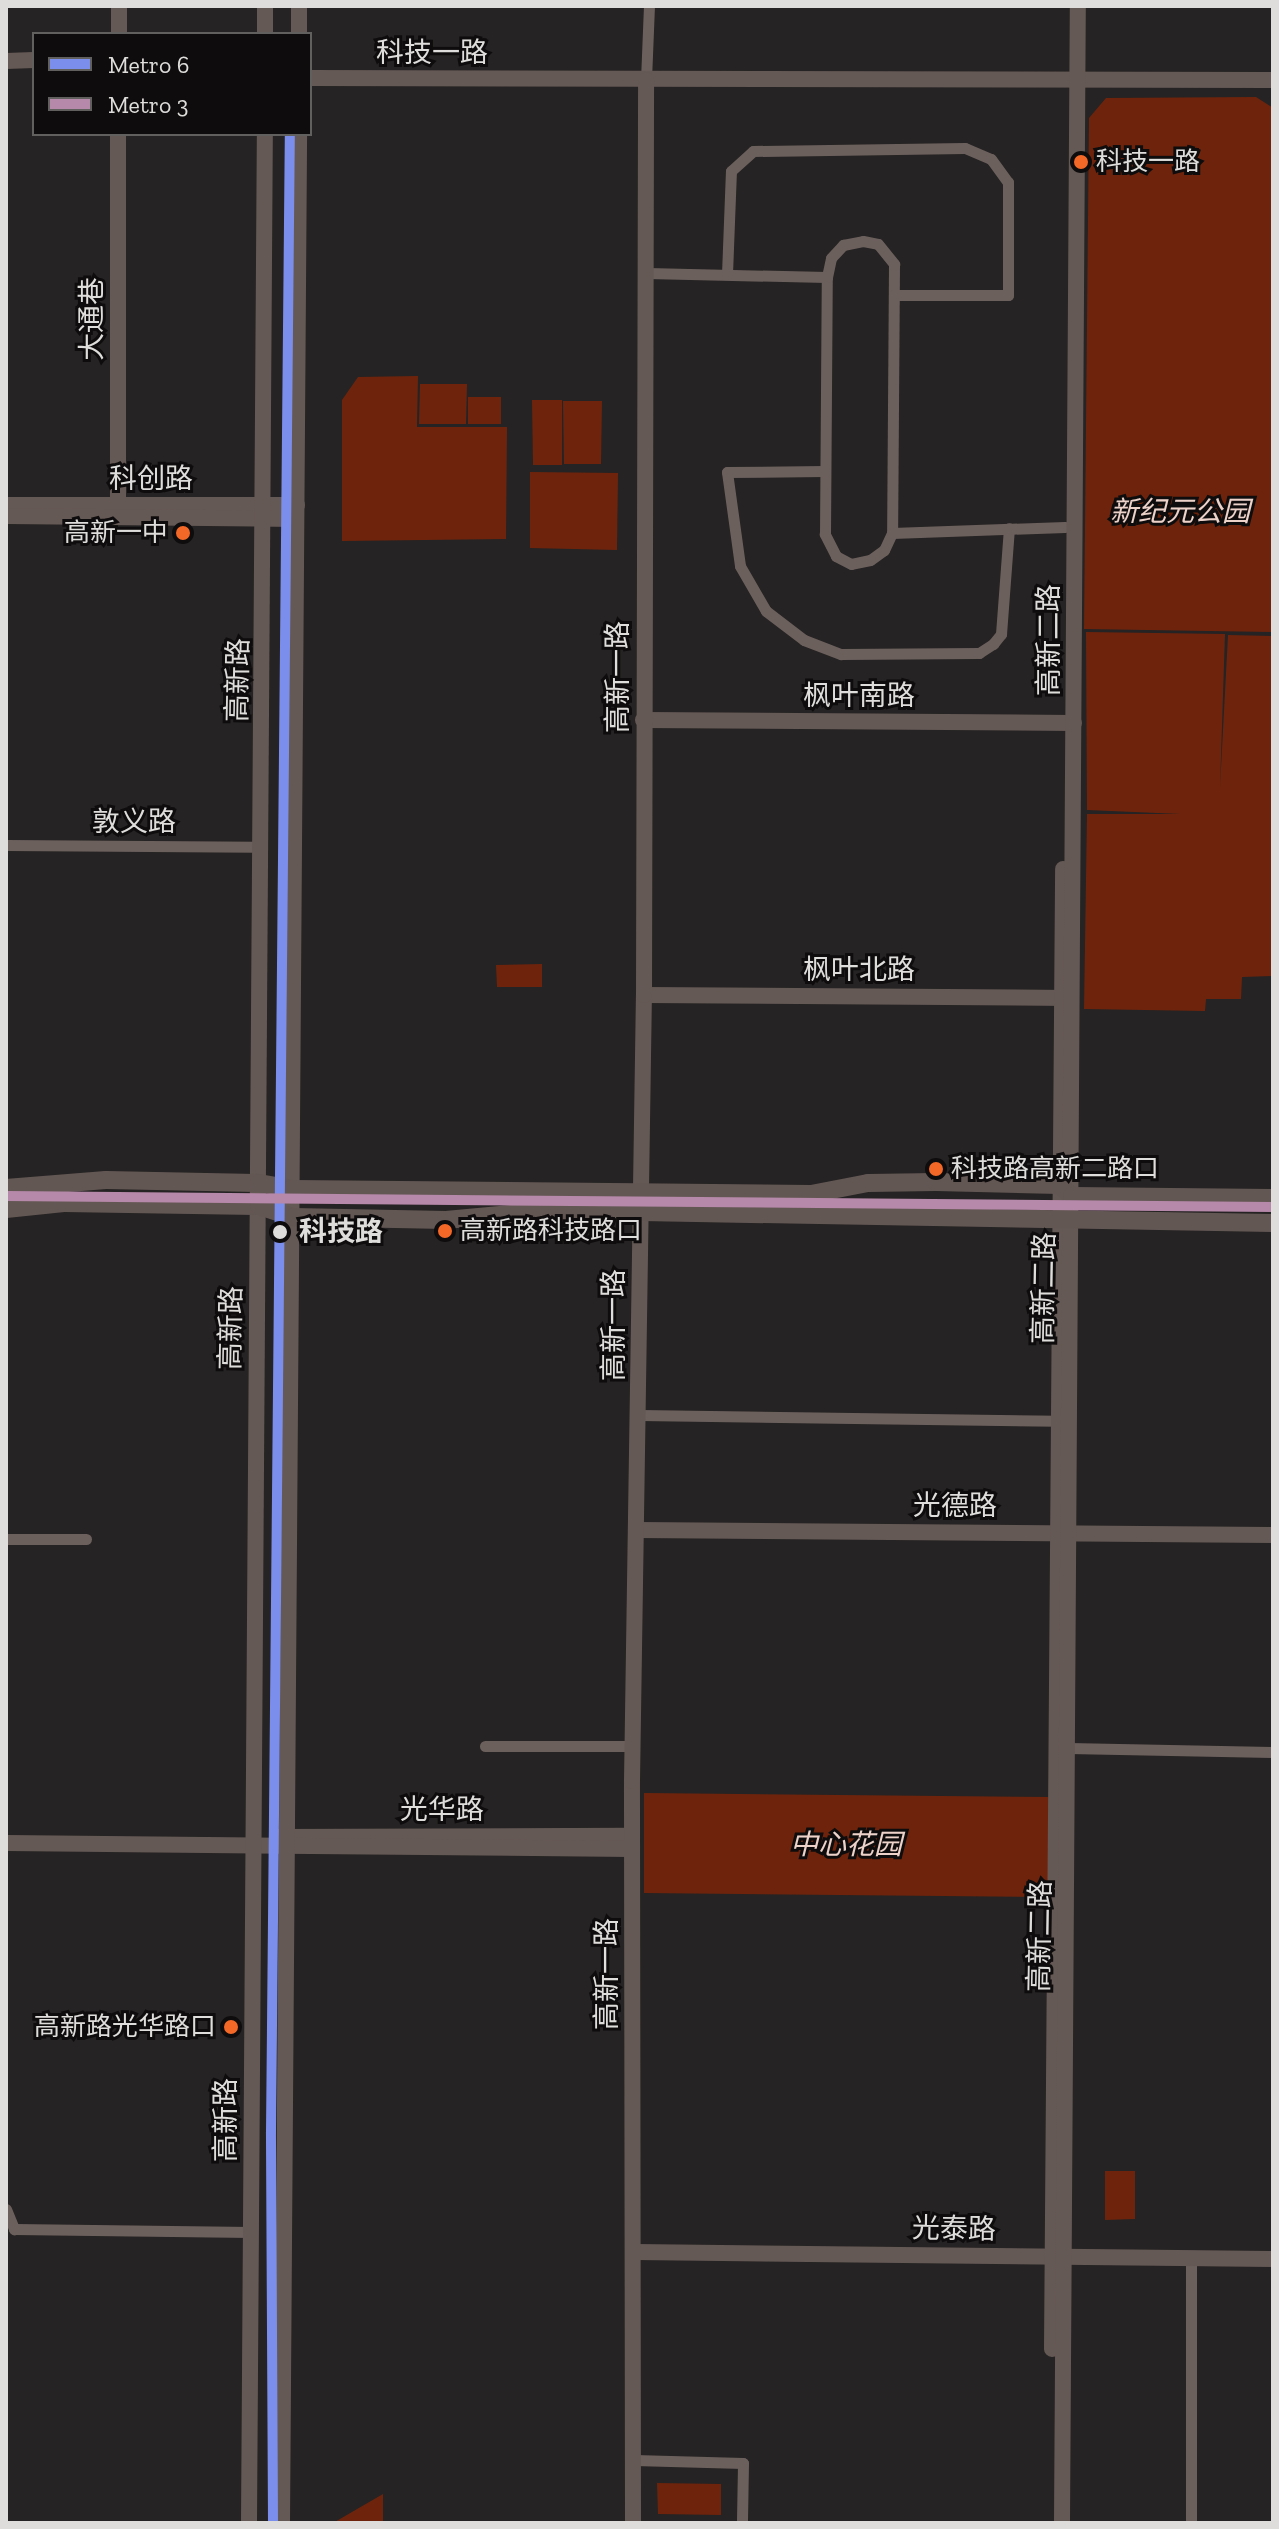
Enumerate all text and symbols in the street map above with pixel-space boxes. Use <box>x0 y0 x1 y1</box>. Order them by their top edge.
legend <box>32 32 312 136</box>
street label: 科技一路 <box>376 36 488 70</box>
text: Metro 6 <box>108 50 189 79</box>
text: Metro 3 <box>108 90 188 119</box>
place label: 科技一路 <box>1096 146 1200 178</box>
marker: 科技一路 <box>1073 154 1089 170</box>
street label: 大通巷 <box>75 277 109 361</box>
street label: 科创路 <box>109 462 193 496</box>
park label: 新纪元公园 <box>1110 495 1250 529</box>
place label: 高新一中 <box>64 517 168 549</box>
marker: 高新一中 <box>175 525 191 541</box>
street label: 高新二路 <box>1032 584 1066 696</box>
street label: 高新一路 <box>601 621 635 733</box>
street label: 高新路 <box>220 638 256 722</box>
street label: 枫叶南路 <box>803 679 915 713</box>
street label: 敦义路 <box>92 805 176 839</box>
street label: 枫叶北路 <box>803 953 915 987</box>
place label: 科技路高新二路口 <box>951 1153 1159 1185</box>
marker: 科技路高新二路口 <box>928 1161 944 1177</box>
place label: 科技路 <box>299 1215 383 1249</box>
place label: 高新路科技路口 <box>460 1215 642 1247</box>
marker: 科技路 <box>268 1220 292 1244</box>
marker: 高新路科技路口 <box>437 1223 453 1239</box>
street label: 高新二路 <box>1026 1232 1062 1344</box>
street label: 高新一路 <box>597 1269 631 1381</box>
street label: 高新路 <box>213 1286 249 1370</box>
street label: 光德路 <box>913 1489 997 1523</box>
street label: 光华路 <box>400 1793 484 1827</box>
park label: 中心花园 <box>790 1828 902 1862</box>
street label: 高新二路 <box>1022 1880 1058 1992</box>
street label: 高新一路 <box>590 1918 624 2030</box>
place label: 高新路光华路口 <box>34 2011 216 2043</box>
marker: 高新路光华路口 <box>223 2019 239 2035</box>
street label: 高新路 <box>209 2078 243 2162</box>
street label: 光泰路 <box>912 2211 996 2247</box>

